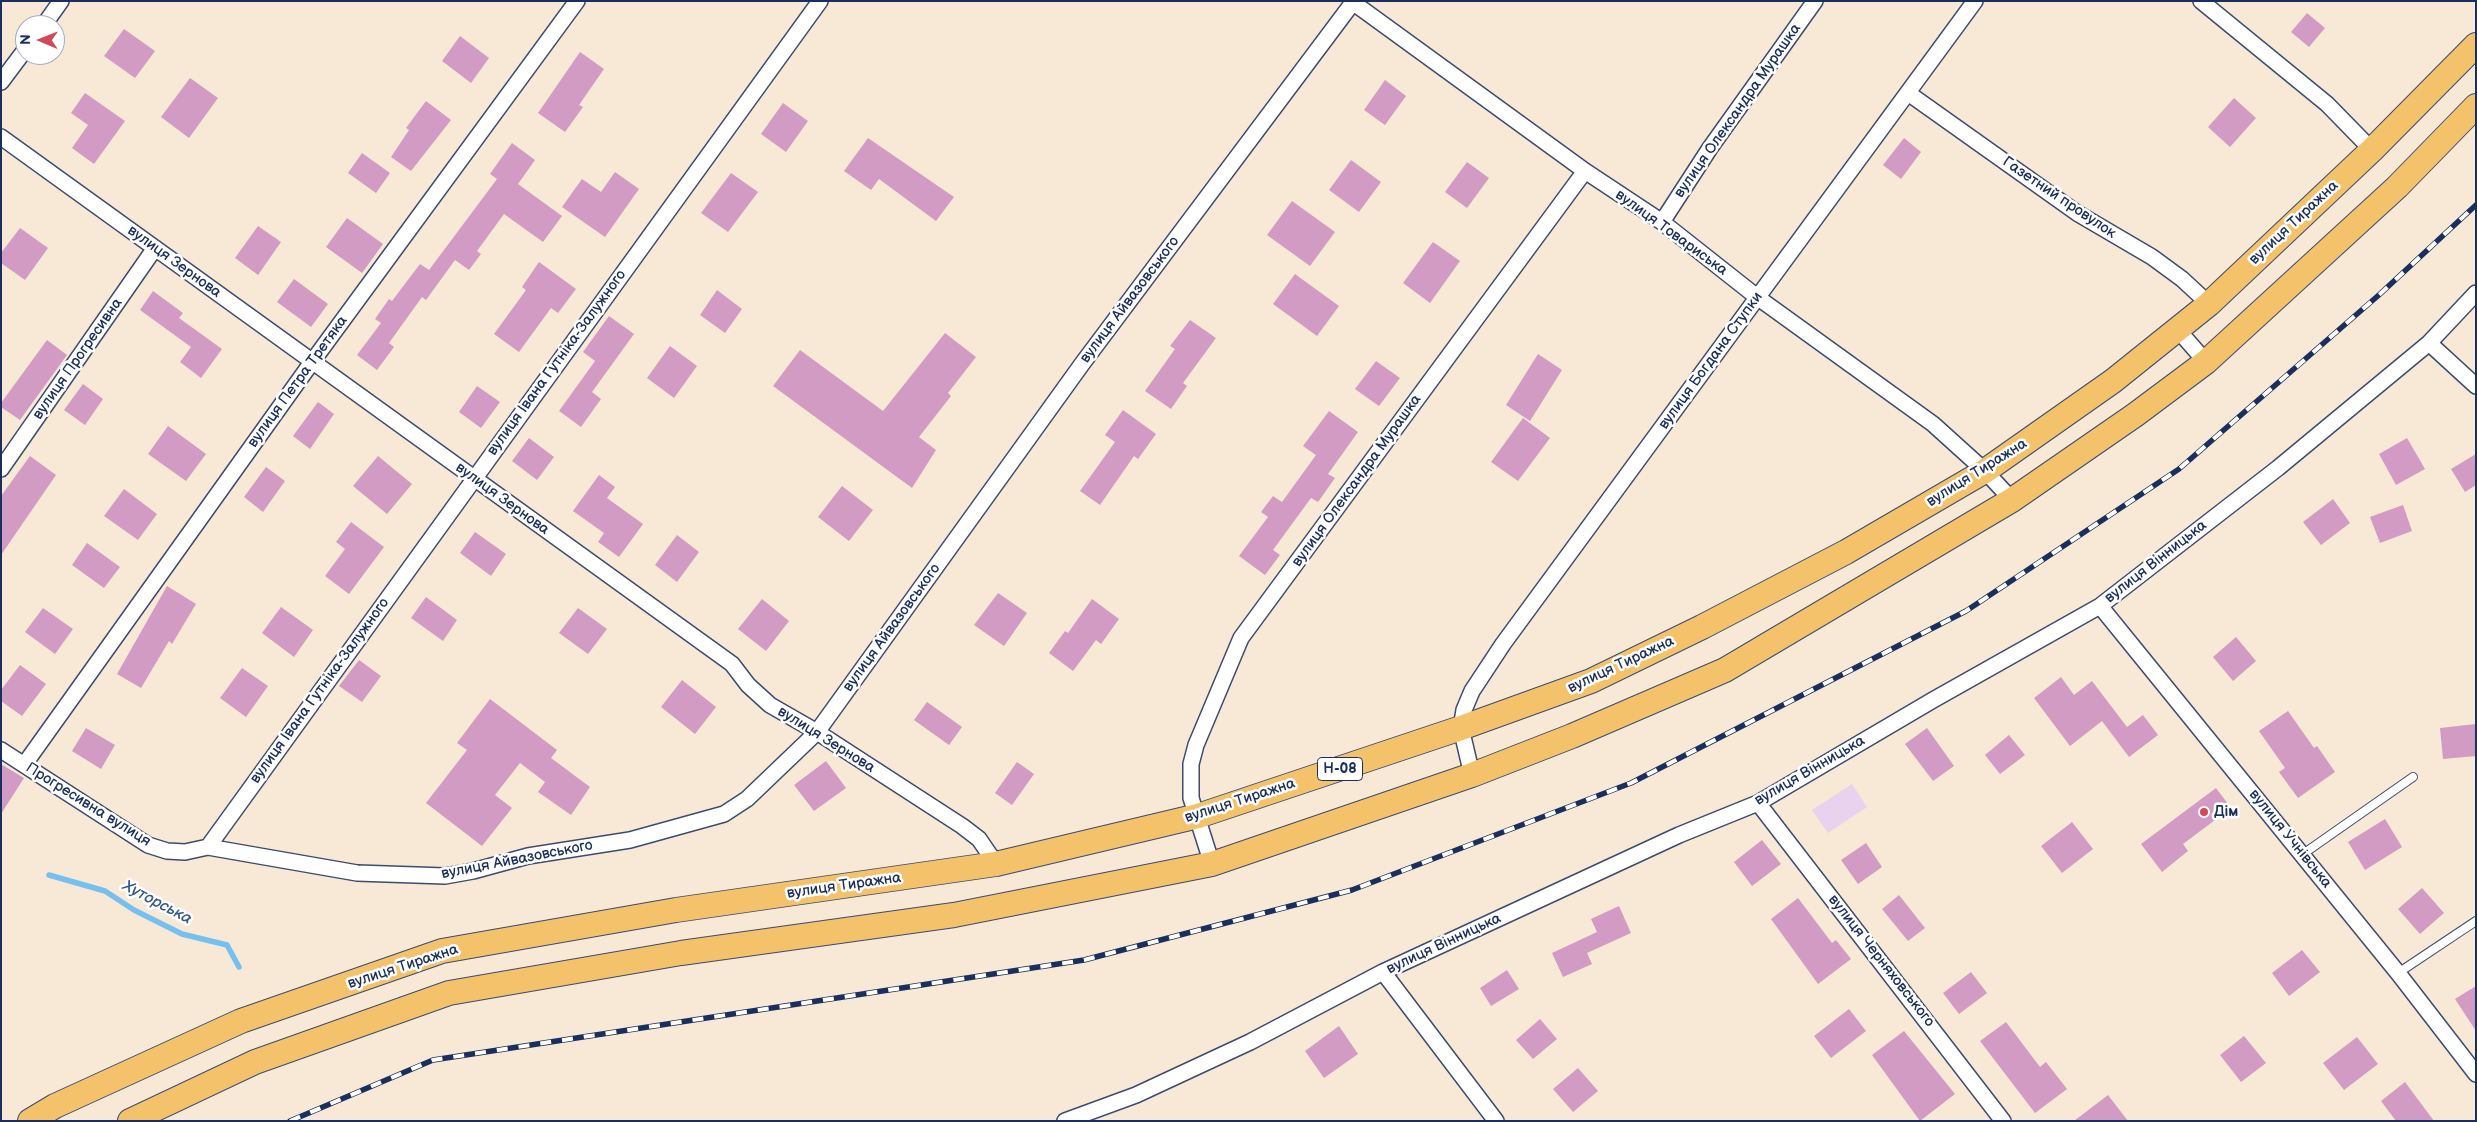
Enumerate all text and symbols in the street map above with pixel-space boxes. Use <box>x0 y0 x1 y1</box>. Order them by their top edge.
north arrow <box>15 15 65 65</box>
street label: вулиця Олександра Мурашка <box>1671 20 1805 202</box>
text: N <box>17 34 34 45</box>
street label: Газетний провулок <box>1999 153 2119 243</box>
street label: вулиця Тиражна <box>2246 177 2342 269</box>
street label: вулиця Товариська <box>1611 186 1731 280</box>
street label: вулиця Зернова <box>124 222 224 302</box>
street label: вулиця Айвазовського <box>1077 233 1183 367</box>
street label: вулиця Івана Гутніка-Залужного <box>484 267 630 459</box>
street label: вулиця Богдана Ступки <box>1655 289 1767 433</box>
street label: вулиця Прогресивна <box>29 295 127 423</box>
street label: вулиця Петра Третяка <box>244 313 352 451</box>
street label: вулиця Олександра Мурашка <box>1288 391 1426 571</box>
street label: вулиця Тиражна <box>1923 435 2031 511</box>
street label: вулиця Зернова <box>452 459 552 539</box>
street label: вулиця Вінницька <box>2101 517 2211 607</box>
street label: вулиця Айвазовського <box>840 561 944 695</box>
street label: вулиця Івана Гутніка-Залужного <box>247 595 393 787</box>
street label: вулиця Тиражна <box>1565 633 1677 697</box>
street label: вулиця Зернова <box>774 703 878 777</box>
street label: вулиця Вінницька <box>1752 732 1868 810</box>
road number: Н-08 <box>1318 758 1362 781</box>
street label: Прогресивна вулиця <box>22 759 154 851</box>
street label: вулиця Тиражна <box>1183 775 1297 827</box>
street label: вулиця Учнівська <box>2245 786 2335 892</box>
place label: Дім <box>2214 803 2238 821</box>
marker: Дім <box>2198 806 2210 818</box>
street label: вулиця Айвазовського <box>440 836 594 884</box>
street label: вулиця Тиражна <box>786 869 902 903</box>
water label: Хуторська <box>119 877 195 929</box>
street label: вулиця Черняховського <box>1824 891 1938 1031</box>
street label: вулиця Вінницька <box>1384 910 1504 978</box>
street label: вулиця Тиражна <box>346 941 460 993</box>

